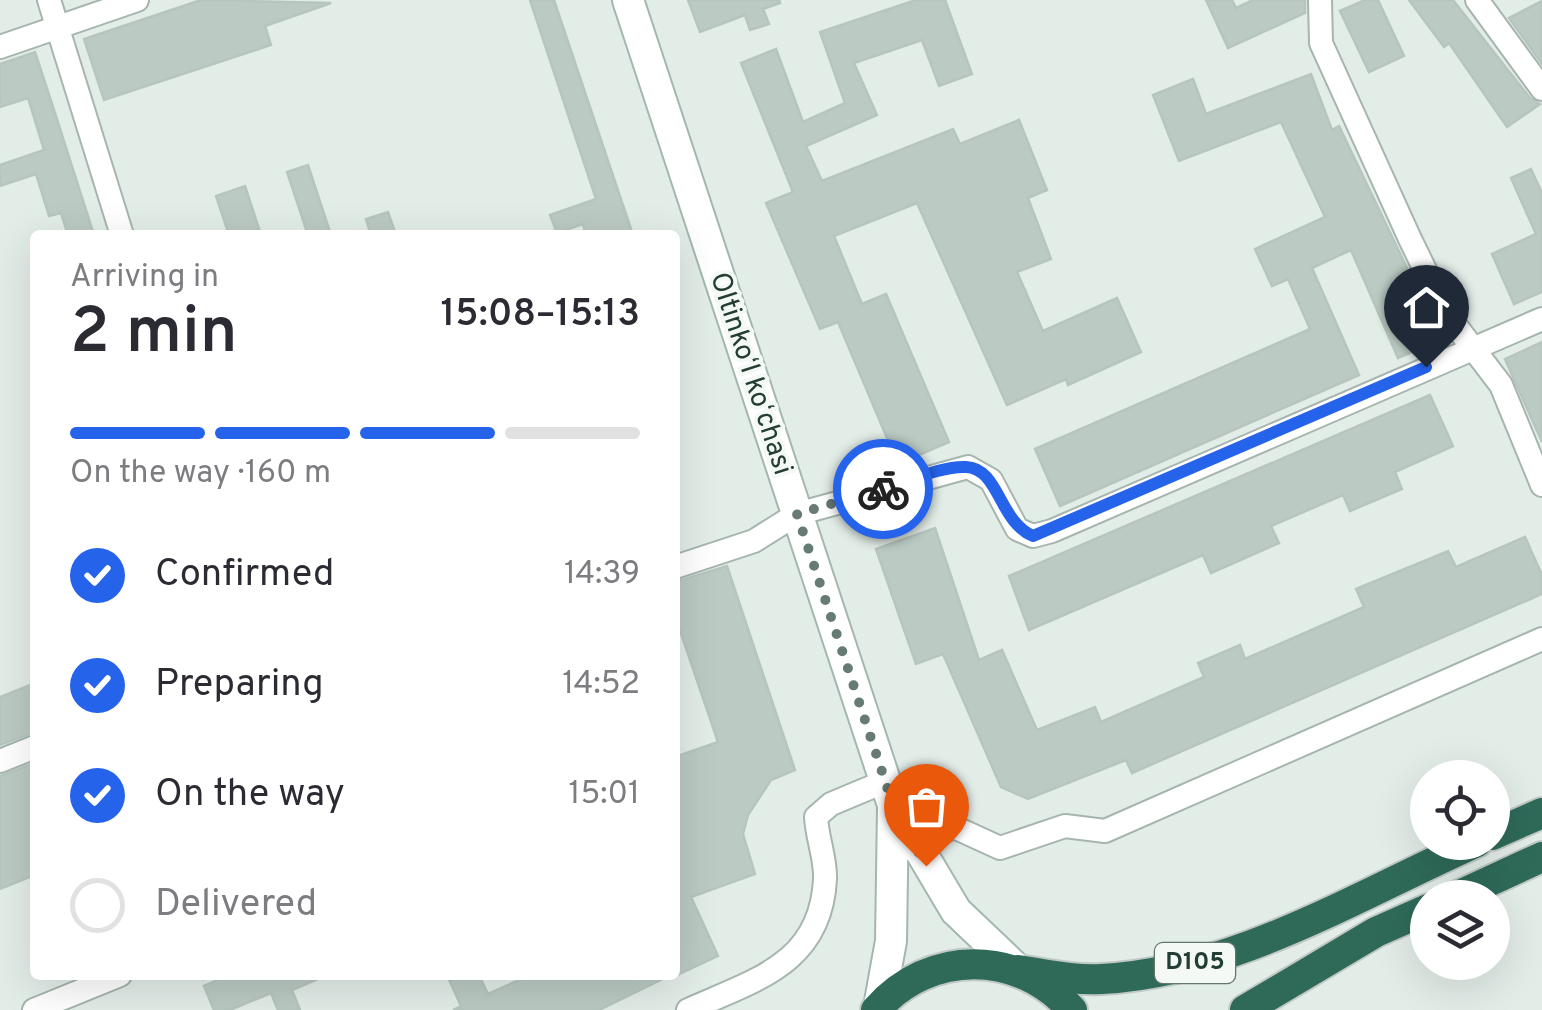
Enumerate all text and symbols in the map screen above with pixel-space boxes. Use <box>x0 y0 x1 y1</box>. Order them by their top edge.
text: Arriving in <box>70 258 219 298</box>
pin <box>1384 265 1469 368</box>
street label: Oltinkoʻl koʻchasi <box>700 268 800 480</box>
icon: home <box>1399 280 1454 335</box>
text: 15:08–15:13 <box>440 291 640 340</box>
text: 2 min <box>70 294 238 376</box>
courier <box>833 439 933 539</box>
text: On the way · 160 m <box>70 454 331 494</box>
icon: bike <box>856 462 911 517</box>
icon: check <box>70 548 125 603</box>
text: Confirmed <box>155 551 334 600</box>
text: 14:39 <box>564 555 640 595</box>
icon: check <box>70 658 125 713</box>
text: Preparing <box>155 661 324 710</box>
text: 14:52 <box>562 665 640 705</box>
map controls <box>1410 760 1510 980</box>
button: locate <box>1410 760 1510 860</box>
pin <box>884 764 969 867</box>
icon: check <box>70 768 125 823</box>
text: On the way <box>155 771 345 820</box>
text: 15:01 <box>569 775 640 815</box>
icon: bag <box>899 779 954 834</box>
button: layers <box>1410 880 1510 980</box>
text: Delivered <box>155 881 317 930</box>
road number: D105 <box>1155 943 1235 983</box>

